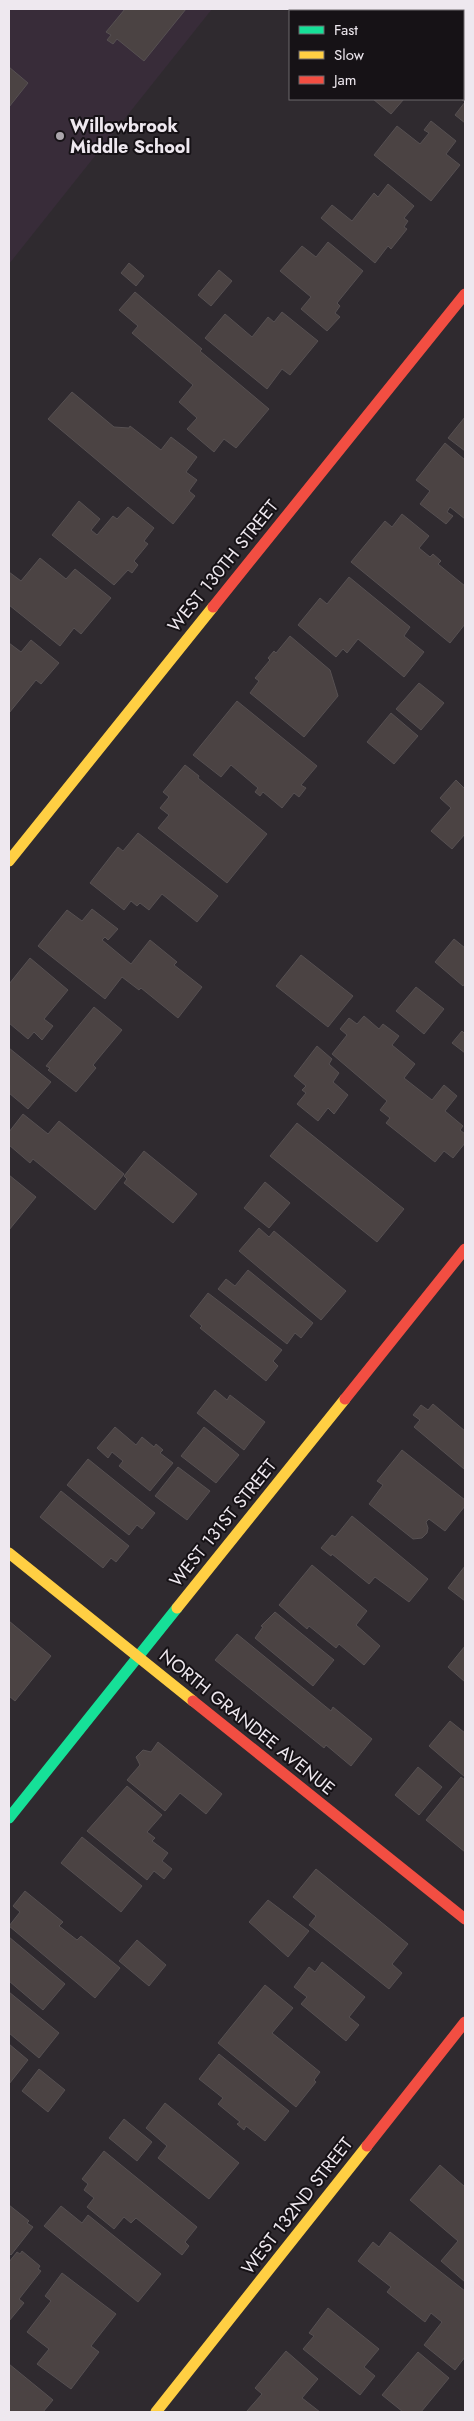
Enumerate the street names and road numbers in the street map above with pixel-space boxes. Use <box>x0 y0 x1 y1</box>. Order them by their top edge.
street label: WEST 130TH STREET <box>162 494 285 638</box>
street label: WEST 131ST STREET <box>163 1453 283 1592</box>
street label: NORTH GRANDEE AVENUE <box>154 1643 340 1801</box>
street label: WEST 132ND STREET <box>235 2131 359 2280</box>

